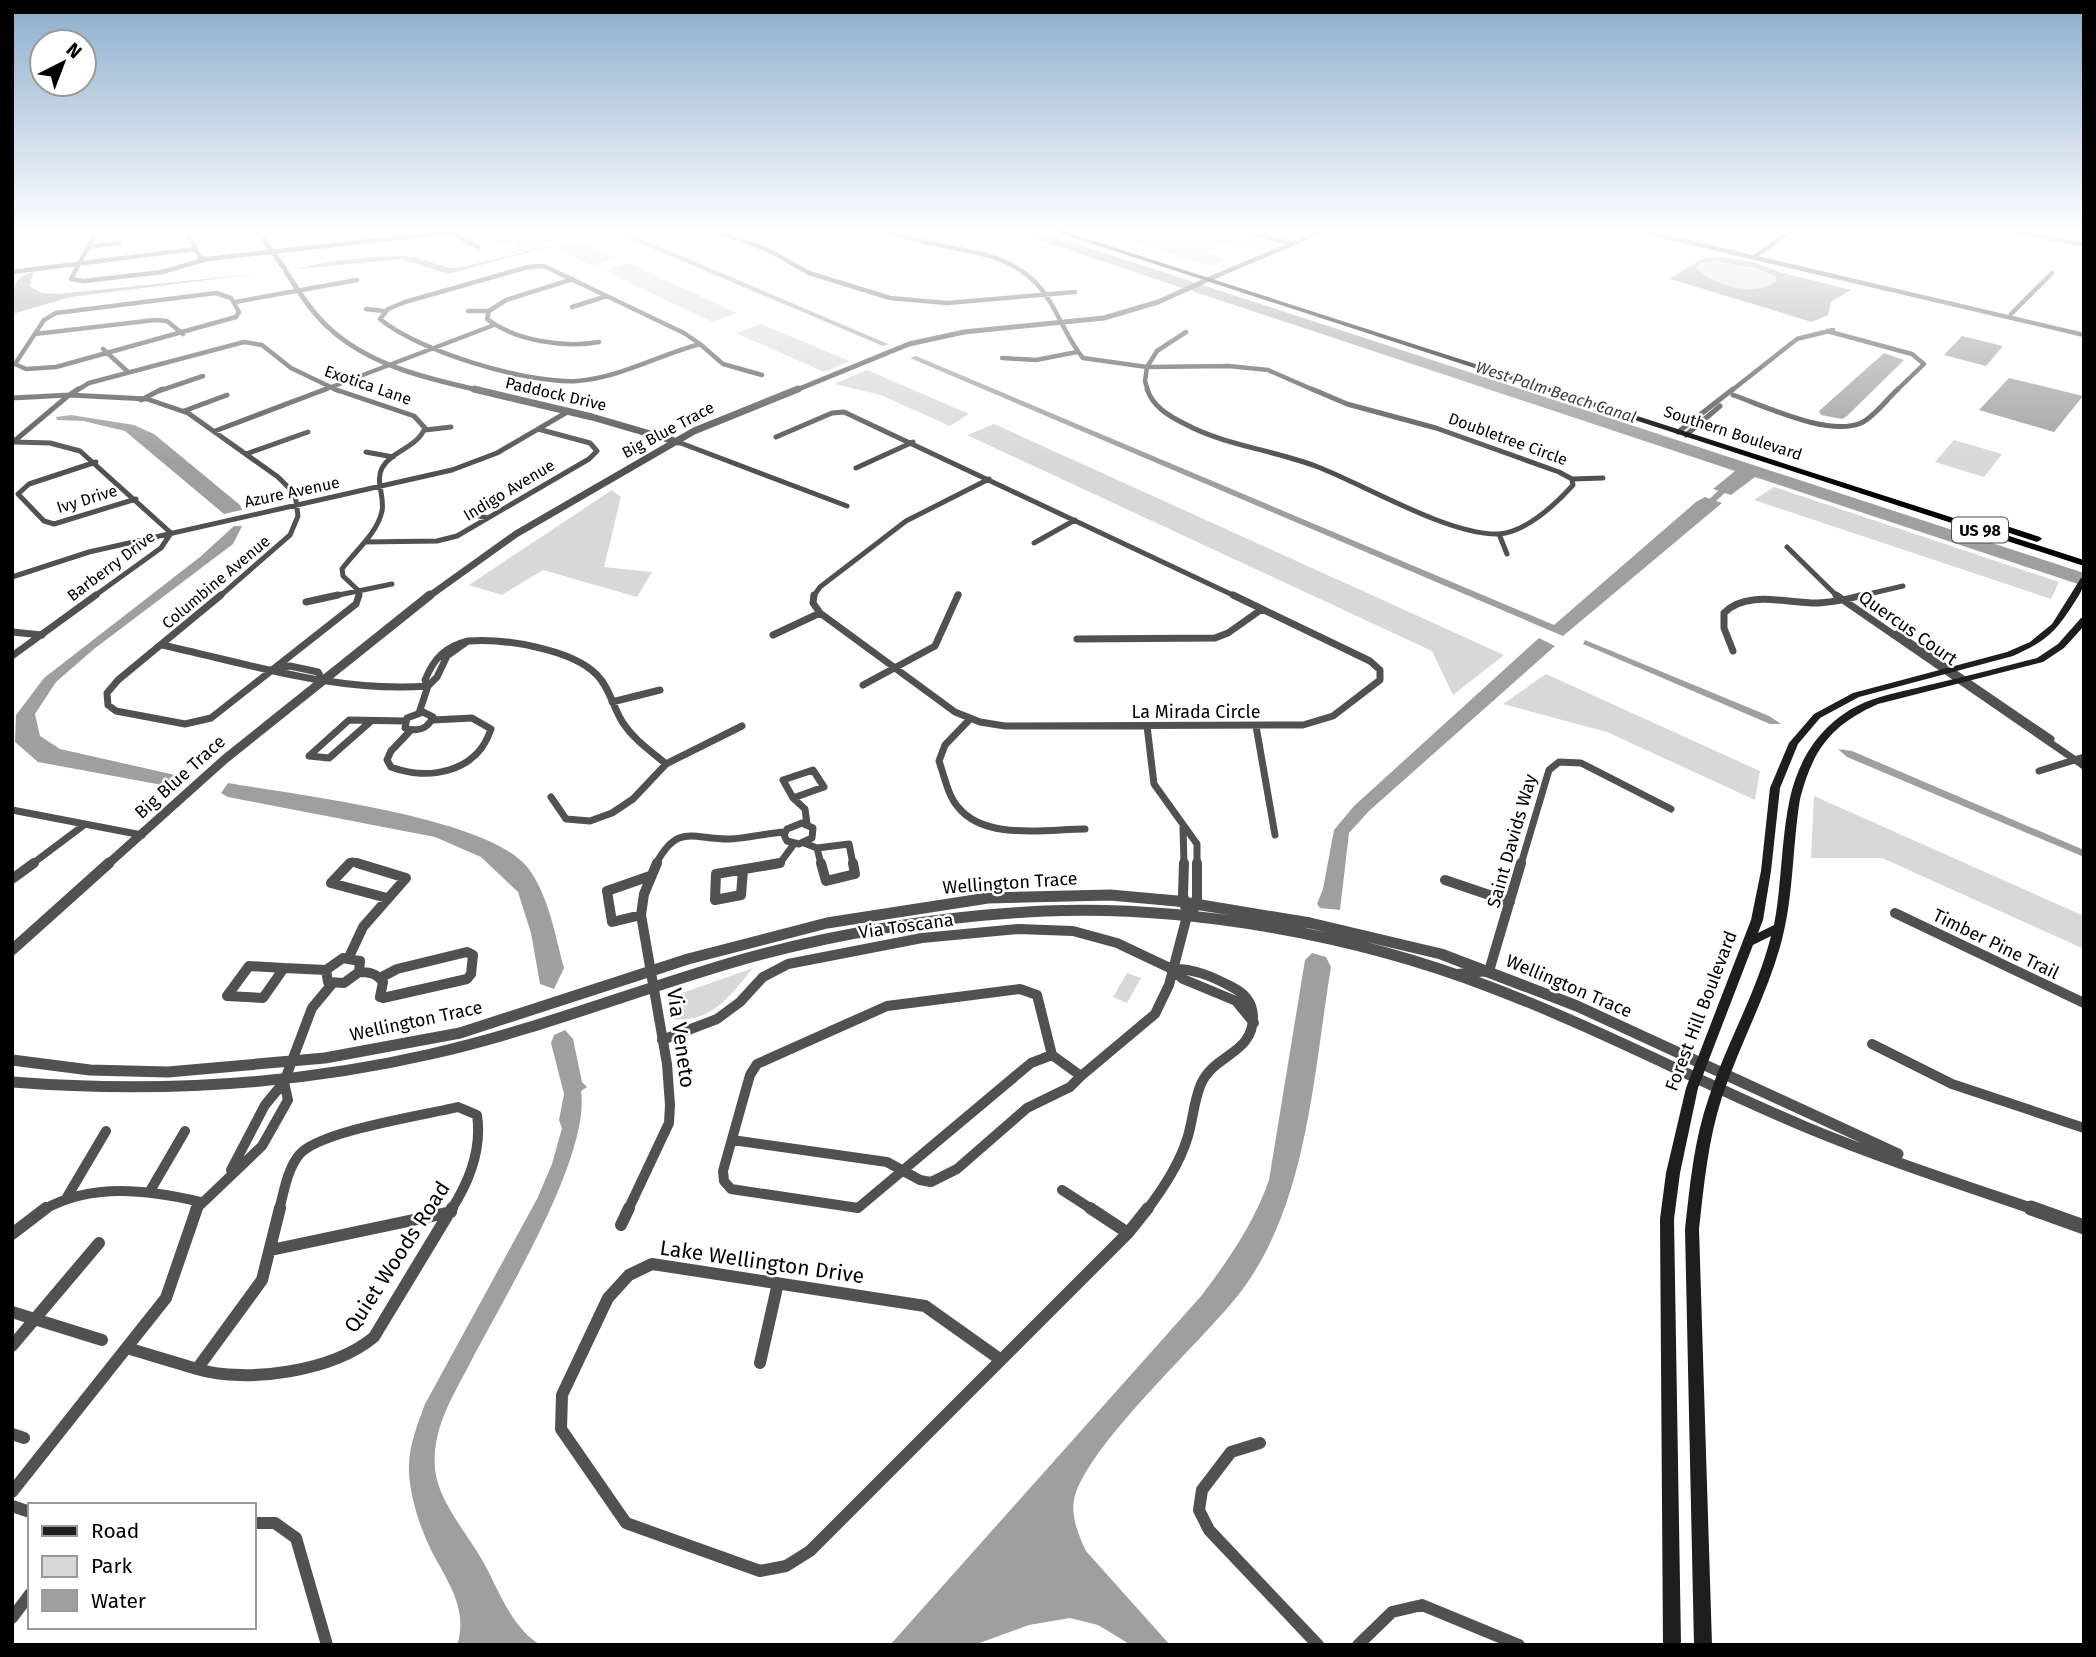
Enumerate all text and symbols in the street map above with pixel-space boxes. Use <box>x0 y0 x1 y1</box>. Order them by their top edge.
north arrow <box>28 28 98 98</box>
text: N <box>62 38 86 64</box>
water label: West Palm Beach Canal <box>1474 357 1638 427</box>
street label: Exotica Lane <box>322 361 414 409</box>
street label: Paddock Drive <box>504 373 608 415</box>
street label: Big Blue Trace <box>619 398 717 462</box>
street label: Southern Boulevard <box>1661 402 1805 464</box>
street label: Doubletree Circle <box>1446 409 1570 469</box>
street label: Indigo Avenue <box>460 455 558 525</box>
street label: Azure Avenue <box>243 473 341 511</box>
street label: Ivy Drive <box>54 481 120 517</box>
road number: US 98 <box>1952 517 2008 542</box>
street label: Barberry Drive <box>63 527 159 605</box>
street label: Columbine Avenue <box>158 531 274 633</box>
street label: Quercus Court <box>1854 586 1962 670</box>
street label: La Mirada Circle <box>1131 701 1261 723</box>
street label: Big Blue Trace <box>130 731 230 823</box>
street label: Saint Davids Way <box>1482 772 1542 910</box>
street label: Wellington Trace <box>942 867 1078 899</box>
street label: Timber Pine Trail <box>1929 904 2063 984</box>
street label: Via Toscana <box>857 908 955 944</box>
street label: Forest Hill Boulevard <box>1660 928 1742 1094</box>
street label: Wellington Trace <box>1503 949 1635 1023</box>
street label: Via Veneto <box>661 986 701 1090</box>
street label: Wellington Trace <box>348 996 484 1046</box>
street label: Quiet Woods Road <box>338 1176 456 1338</box>
street label: Lake Wellington Drive <box>658 1235 866 1289</box>
legend <box>28 1503 256 1629</box>
text: Road <box>91 1518 139 1544</box>
text: Park <box>91 1553 133 1579</box>
text: Water <box>91 1588 146 1614</box>

